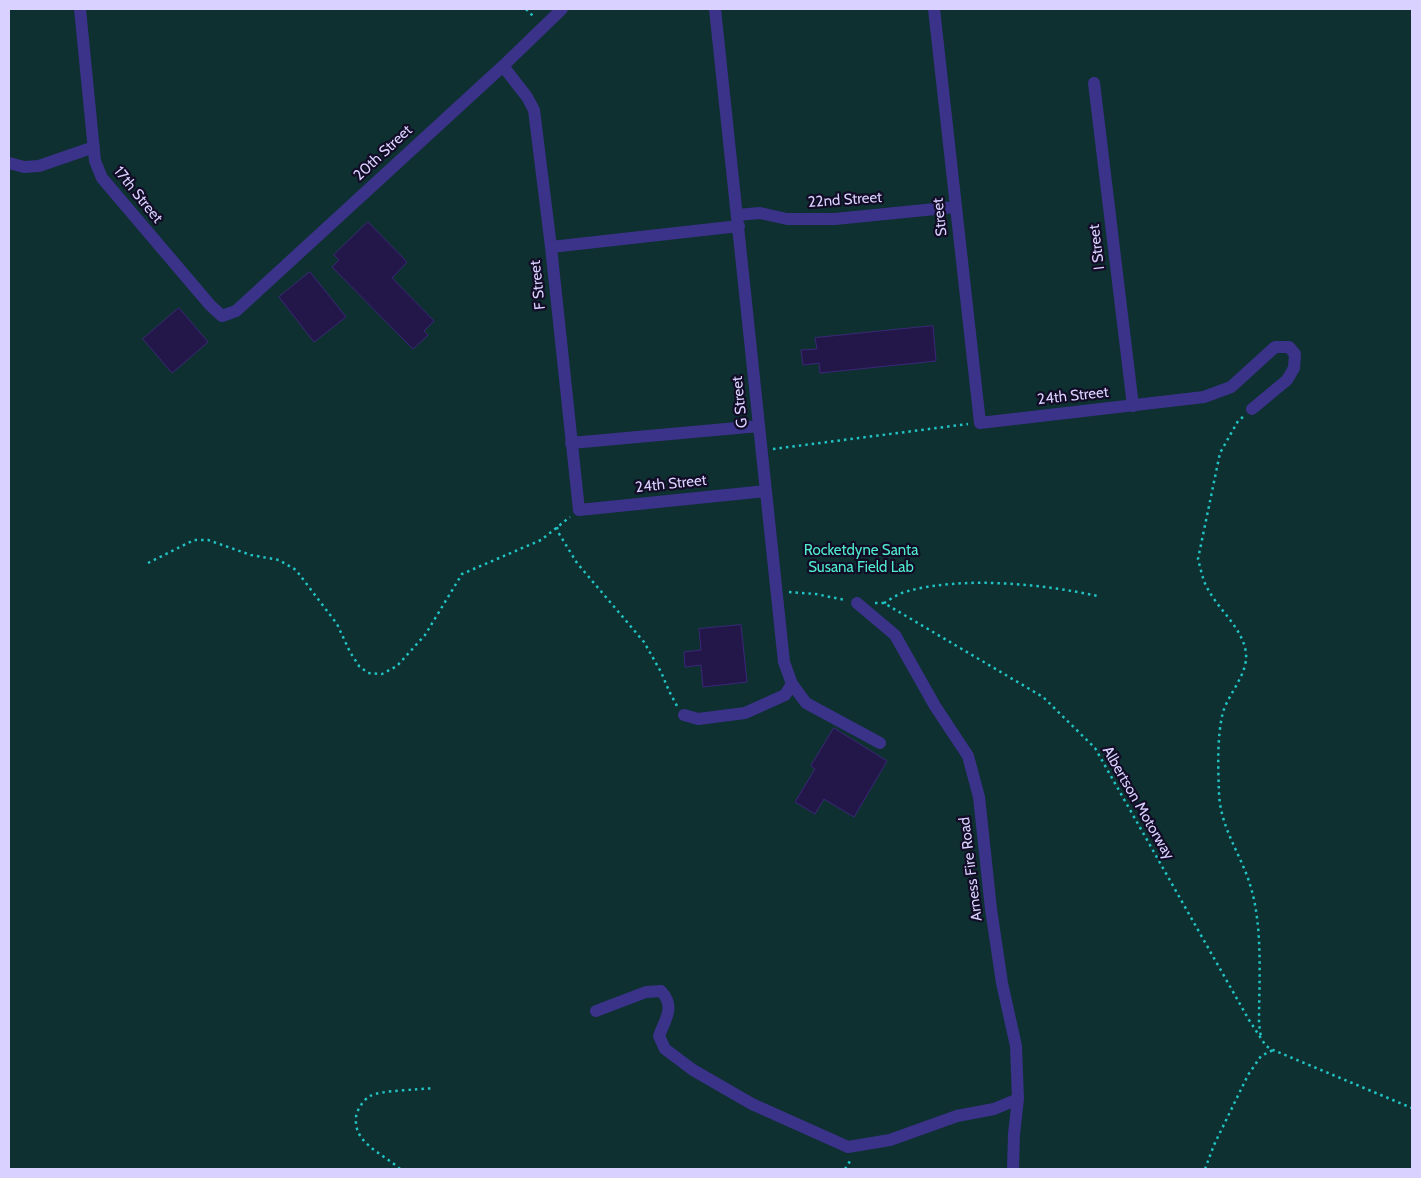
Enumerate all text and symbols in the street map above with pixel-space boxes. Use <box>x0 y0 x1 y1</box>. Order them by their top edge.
street label: 20th Street <box>350 121 416 185</box>
street label: 17th Street <box>110 163 166 227</box>
street label: 22nd Street <box>807 188 883 212</box>
street label: Street <box>929 197 951 237</box>
street label: I Street <box>1085 223 1109 271</box>
street label: F Street <box>526 259 550 311</box>
street label: G Street <box>728 375 752 429</box>
street label: 24th Street <box>1036 383 1110 409</box>
street label: 24th Street <box>634 471 708 497</box>
park label: Rocketdyne Santa Susana Field Lab <box>804 542 918 577</box>
street label: Albertson Motorway <box>1098 743 1178 863</box>
street label: Arness Fire Road <box>956 816 986 922</box>

